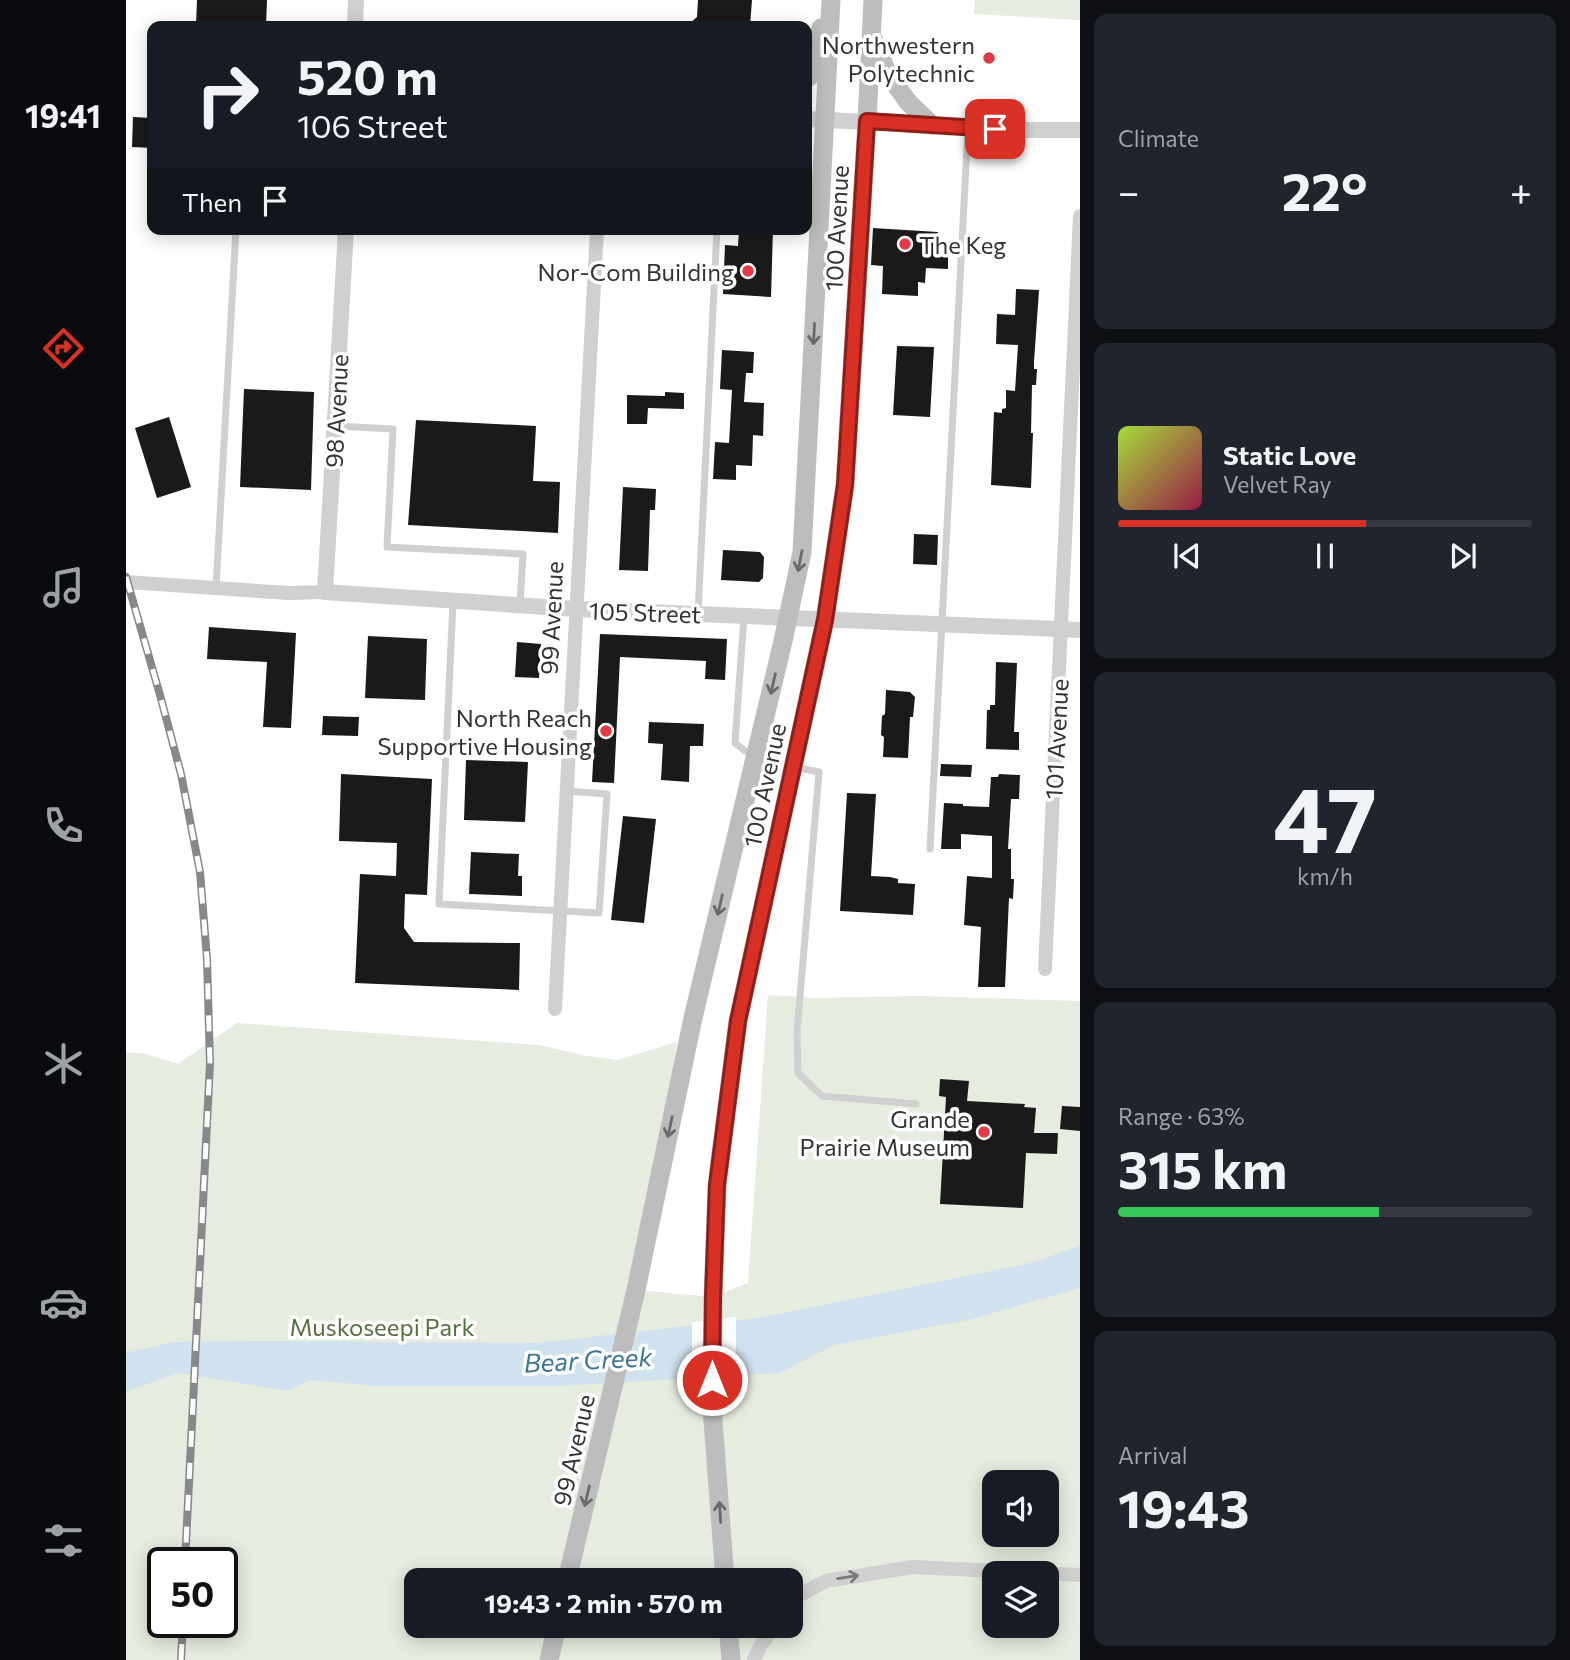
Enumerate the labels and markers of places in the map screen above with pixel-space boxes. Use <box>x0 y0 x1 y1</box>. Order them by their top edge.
place label: Northwestern Polytechnic <box>822 30 975 87</box>
marker: Northwestern Polytechnic <box>981 50 997 66</box>
pin <box>965 99 1025 159</box>
place label: The Keg <box>919 230 1006 259</box>
marker: The Keg <box>897 236 913 252</box>
place label: Nor-Com Building <box>538 257 734 286</box>
marker: Nor-Com Building <box>740 263 756 279</box>
place label: North Reach Supportive Housing <box>377 703 592 760</box>
marker: North Reach Supportive Housing <box>598 723 614 739</box>
place label: Grande Prairie Museum <box>800 1104 970 1161</box>
marker: Grande Prairie Museum <box>976 1124 992 1140</box>

